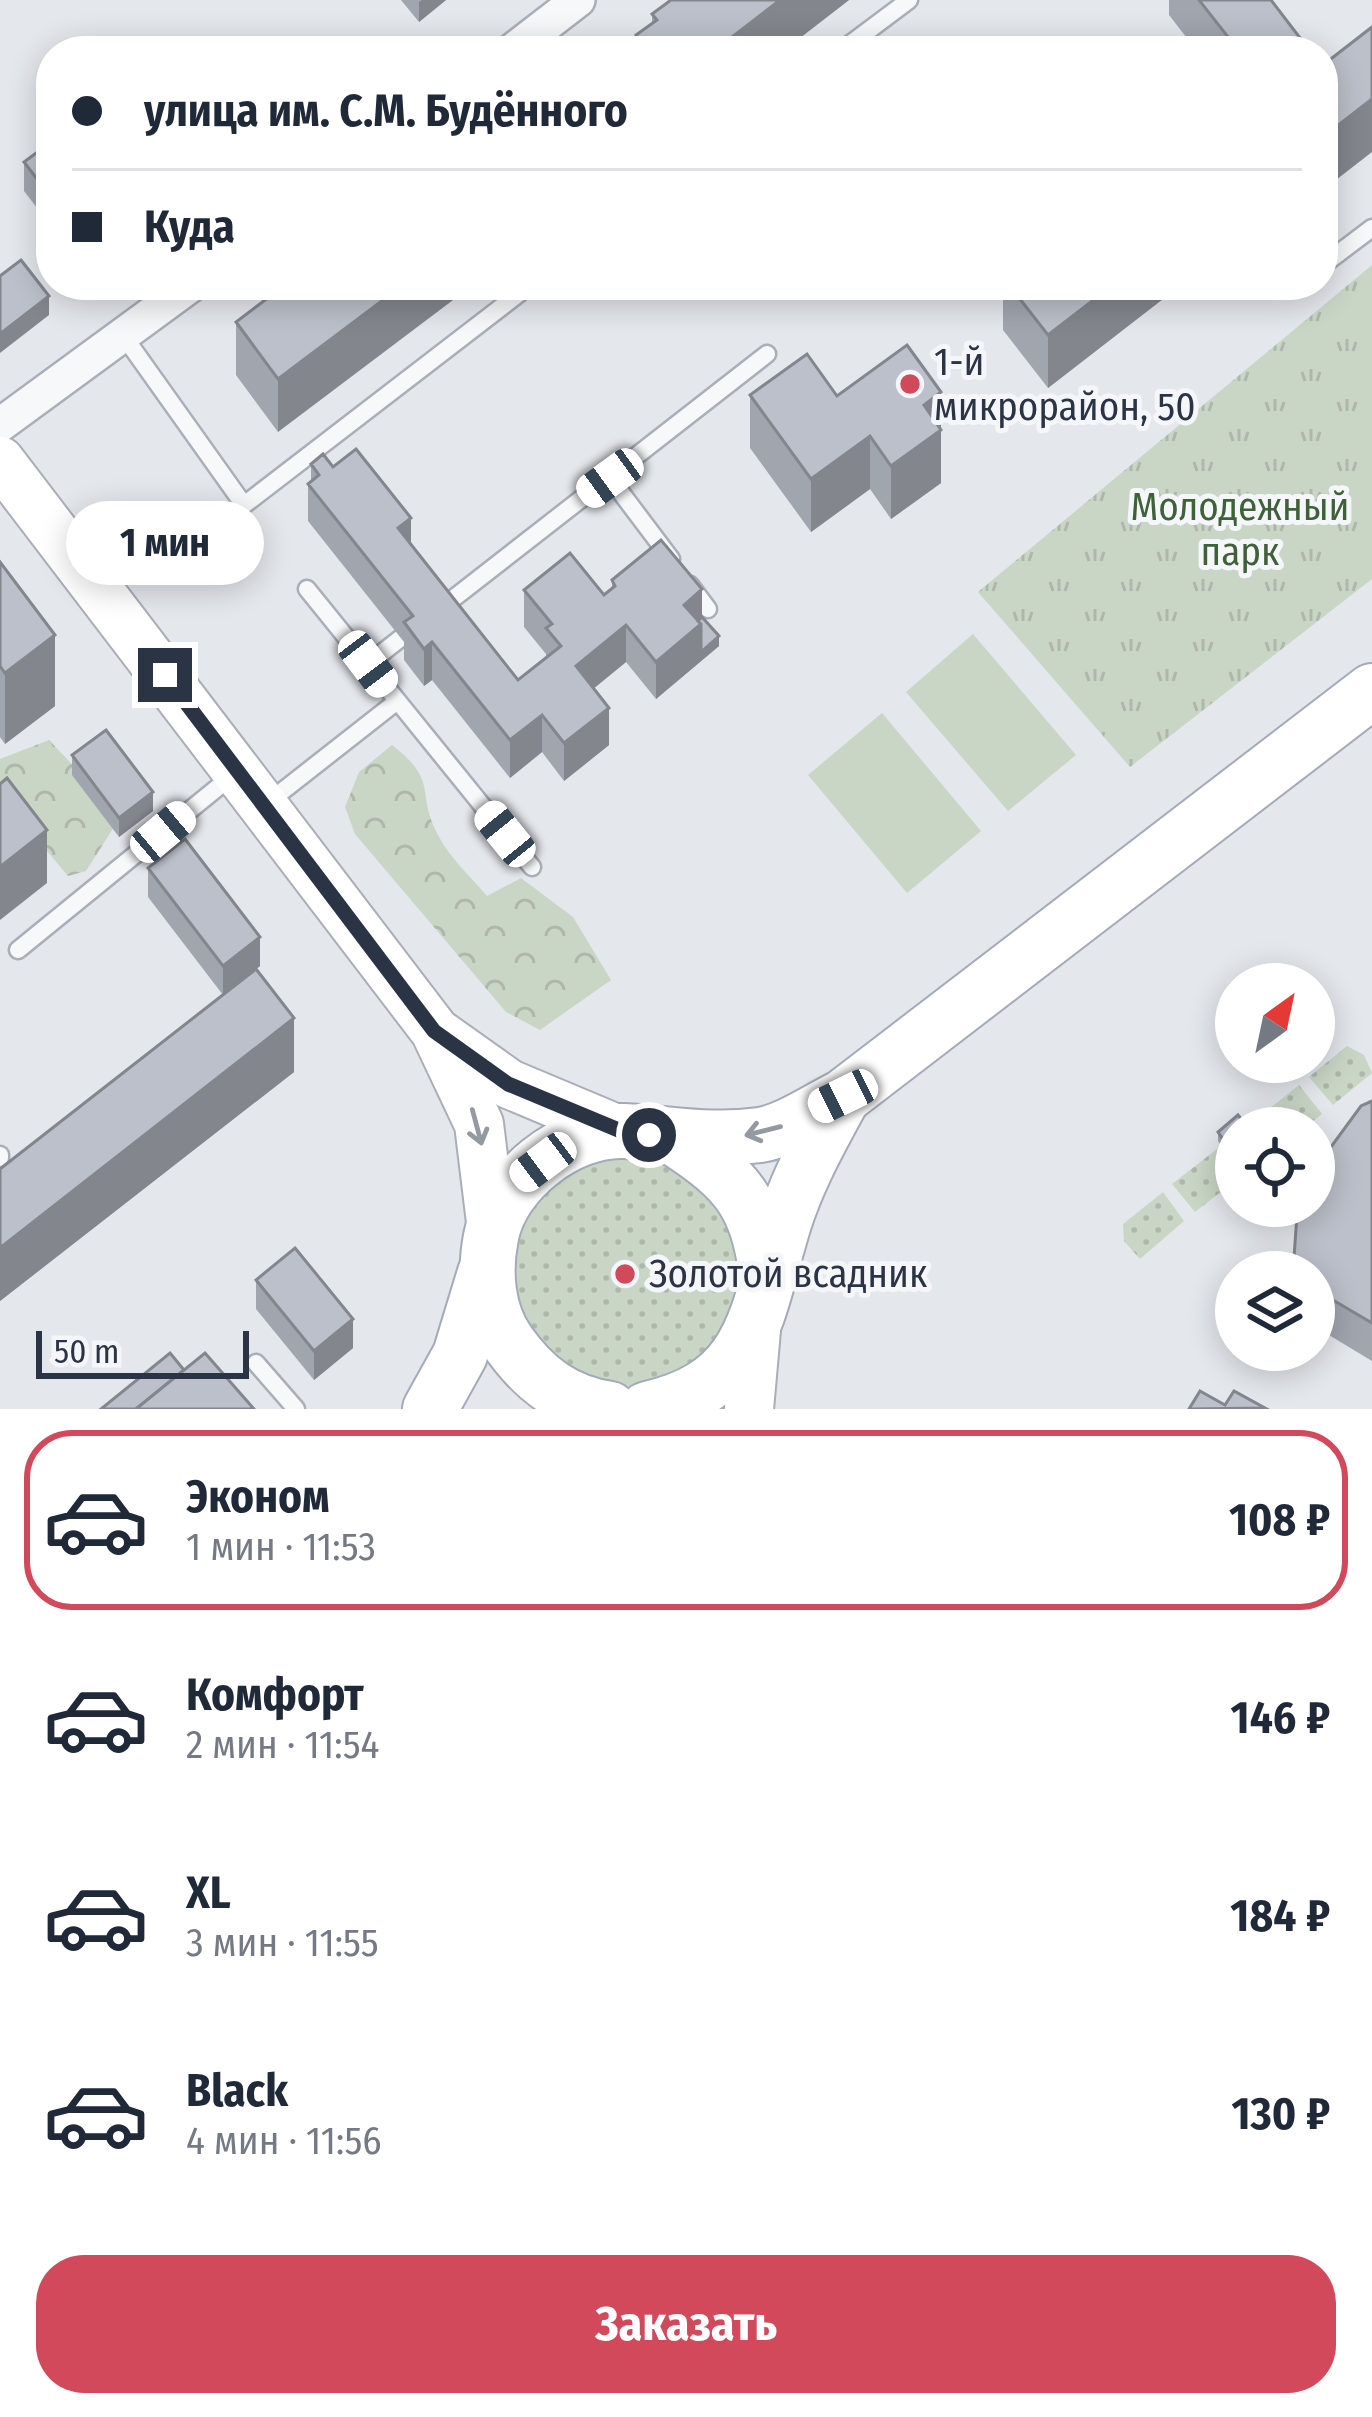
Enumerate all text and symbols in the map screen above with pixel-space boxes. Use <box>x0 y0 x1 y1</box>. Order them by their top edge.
text: улица им. С.М. Будённого <box>144 84 628 138</box>
text: Куда <box>144 200 235 254</box>
place label: 1-й микрорайон, 50 <box>934 339 1196 430</box>
marker: 1-й микрорайон, 50 <box>897 371 923 397</box>
car <box>570 442 650 514</box>
park label: Молодежный парк <box>1130 484 1350 575</box>
callout: 1 мин <box>66 501 264 585</box>
text: 1 мин <box>120 520 210 566</box>
car <box>332 624 404 704</box>
route end <box>138 648 192 702</box>
car <box>124 795 202 869</box>
car <box>468 795 542 873</box>
north arrow <box>1215 963 1335 1083</box>
map controls <box>1215 963 1335 1371</box>
car <box>803 1064 883 1128</box>
one-way arrow <box>467 1107 489 1145</box>
button: locate <box>1215 1107 1335 1227</box>
route start <box>622 1108 676 1162</box>
one-way arrow <box>745 1121 783 1143</box>
car <box>503 1126 583 1198</box>
place label: Золотой всадник <box>649 1251 927 1297</box>
button: layers <box>1215 1251 1335 1371</box>
marker: Золотой всадник <box>612 1261 638 1287</box>
scale bar <box>36 1325 249 1378</box>
text: 50 m <box>54 1332 119 1372</box>
icon: car <box>42 1466 150 1574</box>
text: Эконом <box>186 1470 330 1524</box>
text: 108 ₽ <box>1229 1493 1330 1547</box>
text: 1 мин · 11:53 <box>186 1524 376 1570</box>
icon: car <box>42 1664 150 1772</box>
text: Комфорт <box>186 1668 364 1722</box>
text: 146 ₽ <box>1231 1691 1330 1745</box>
text: 2 мин · 11:54 <box>186 1722 379 1768</box>
icon: car <box>42 1862 150 1970</box>
text: XL <box>186 1866 231 1920</box>
text: 184 ₽ <box>1230 1889 1330 1943</box>
text: 3 мин · 11:55 <box>186 1920 379 1966</box>
icon: car <box>42 2060 150 2168</box>
text: Black <box>186 2064 288 2118</box>
text: 130 ₽ <box>1231 2087 1330 2141</box>
text: 4 мин · 11:56 <box>186 2118 382 2164</box>
button: Заказать <box>36 2255 1336 2393</box>

